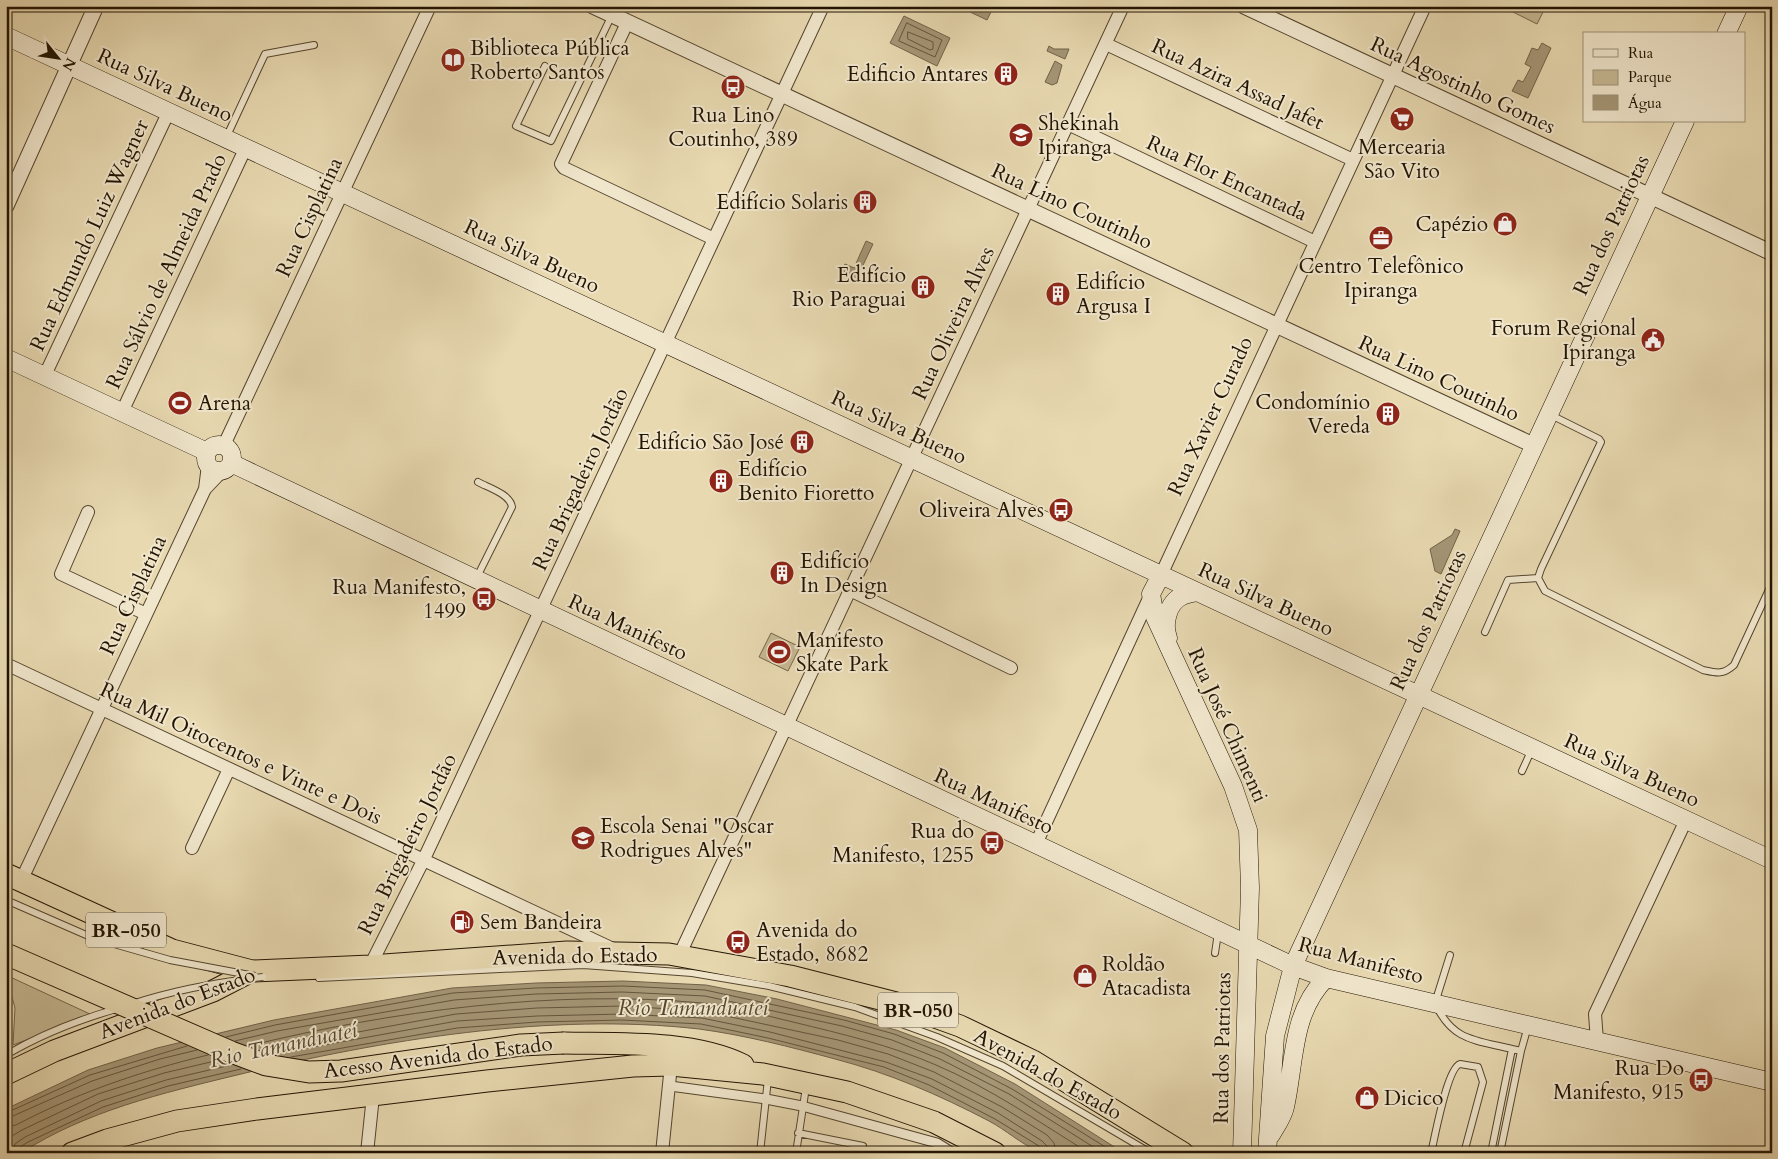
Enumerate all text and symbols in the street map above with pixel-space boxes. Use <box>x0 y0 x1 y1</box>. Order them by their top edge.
street label: Rua Agostinho Gomes <box>1365 30 1560 141</box>
north arrow <box>32 32 82 82</box>
street label: Rua Azira Assad Jafet <box>1147 32 1329 137</box>
legend <box>1583 32 1746 122</box>
place label: Biblioteca Pública Roberto Santos <box>470 34 630 87</box>
street label: Rua Silva Bueno <box>92 41 237 130</box>
text: Rua <box>1628 43 1654 63</box>
library icon: Biblioteca Pública Roberto Santos <box>440 47 466 73</box>
text: N <box>58 54 80 74</box>
place label: Edificio Antares <box>847 60 988 89</box>
building icon: Edificio Antares <box>993 61 1019 87</box>
text: Parque <box>1628 67 1672 87</box>
bus stop icon: Rua Lino Coutinho, 389 <box>720 74 746 100</box>
text: Água <box>1628 93 1662 113</box>
place label: Rua Lino Coutinho, 389 <box>668 101 798 154</box>
supermarket icon: Mercearia São Vito <box>1389 106 1415 132</box>
place label: Shekinah Ipiranga <box>1038 109 1120 162</box>
street label: Rua Edmundo Luiz Wagner <box>23 114 156 356</box>
school or university icon: Shekinah Ipiranga <box>1008 122 1034 148</box>
street label: Rua Flor Encantada <box>1142 129 1312 228</box>
place label: Mercearia São Vito <box>1358 133 1446 186</box>
street label: Rua Sálvio de Almeida Prado <box>99 149 234 394</box>
street label: Rua dos Patriotas <box>1566 150 1657 300</box>
street label: Rua Cisplatina <box>269 153 350 282</box>
street label: Rua Lino Coutinho <box>987 156 1157 256</box>
place label: Edifício Solaris <box>716 188 848 217</box>
building icon: Edifício Solaris <box>852 189 878 215</box>
place label: Capézio <box>1416 210 1488 239</box>
shop icon: Capézio <box>1492 211 1518 237</box>
street label: Rua Silva Bueno <box>459 212 604 301</box>
office icon: Centro Telefônico Ipiranga <box>1368 225 1394 251</box>
street label: Rua Oliveira Alves <box>905 242 1002 405</box>
place label: Centro Telefônico Ipiranga <box>1298 252 1464 305</box>
place label: Edifício Rio Paraguai <box>792 261 906 314</box>
place label: Edifício Argusa I <box>1076 268 1151 321</box>
building icon: Edifício Rio Paraguai <box>910 274 936 300</box>
building icon: Edifício Argusa I <box>1045 281 1071 307</box>
place label: Forum Regional Ipiranga <box>1491 314 1636 367</box>
public building icon: Forum Regional Ipiranga <box>1640 327 1666 353</box>
street label: Rua Lino Coutinho <box>1354 328 1524 428</box>
street label: Rua Xavier Curado <box>1161 332 1260 501</box>
street label: Rua Brigadeiro Jordão <box>525 383 636 575</box>
street label: Rua Silva Bueno <box>826 383 971 472</box>
place label: Condomínio Vereda <box>1255 388 1370 441</box>
place label: Arena <box>198 389 251 418</box>
sports icon: Arena <box>167 390 193 416</box>
building icon: Condomínio Vereda <box>1375 401 1401 427</box>
place label: Edifício São José <box>638 428 784 457</box>
building icon: Edifício São José <box>789 429 815 455</box>
place label: Edifício Benito Fioretto <box>738 455 874 508</box>
building icon: Edifício Benito Fioretto <box>708 468 734 494</box>
place label: Oliveira Alves <box>919 496 1044 525</box>
bus stop icon: Oliveira Alves <box>1048 497 1074 523</box>
street label: Rua Cisplatina <box>93 531 174 660</box>
street label: Rua dos Patriotas <box>1383 545 1474 695</box>
place label: Edifício In Design <box>800 547 888 600</box>
street label: Rua Silva Bueno <box>1193 555 1338 644</box>
building icon: Edifício In Design <box>769 560 795 586</box>
place label: Rua Manifesto, 1499 <box>332 573 466 626</box>
bus stop icon: Rua Manifesto, 1499 <box>471 586 497 612</box>
street label: Rua Manifesto <box>563 587 692 668</box>
place label: Manifesto Skate Park <box>796 626 890 679</box>
sports icon: Manifesto Skate Park <box>766 639 792 665</box>
street label: Rua José Chimenti <box>1180 643 1275 807</box>
street label: Rua Mil Oitocentos e Vinte e Dois <box>95 675 386 832</box>
street label: Rua Silva Bueno <box>1559 726 1704 815</box>
street label: Rua Brigadeiro Jordão <box>351 749 464 940</box>
street label: Rua Manifesto <box>929 761 1058 842</box>
place label: Escola Senai "Oscar Rodrigues Alves" <box>600 812 774 865</box>
place label: Rua do Manifesto, 1255 <box>832 817 974 870</box>
school or university icon: Escola Senai "Oscar Rodrigues Alves" <box>570 825 596 851</box>
bus stop icon: Rua do Manifesto, 1255 <box>979 830 1005 856</box>
place label: Sem Bandeira <box>480 908 602 937</box>
fuel station icon: Sem Bandeira <box>449 909 475 935</box>
road number: BR-050 <box>86 912 166 948</box>
place label: Avenida do Estado, 8682 <box>756 916 868 969</box>
bus stop icon: Avenida do Estado, 8682 <box>725 929 751 955</box>
street label: Rua Manifesto <box>1295 930 1427 991</box>
street label: Avenida do Estado <box>492 941 658 972</box>
place label: Roldão Atacadista <box>1102 950 1191 1003</box>
street label: Avenida do Estado <box>95 960 260 1047</box>
shop icon: Roldão Atacadista <box>1072 963 1098 989</box>
street label: Rua dos Patriotas <box>1207 972 1238 1124</box>
road number: BR-050 <box>878 992 958 1028</box>
water label: Rio Tamanduateí <box>618 993 769 1023</box>
water label: Rio Tamanduateí <box>207 1014 361 1075</box>
street label: Avenida do Estado <box>968 1022 1127 1127</box>
street label: Acesso Avenida do Estado <box>322 1029 554 1086</box>
place label: Rua Do Manifesto, 915 <box>1553 1054 1684 1107</box>
bus stop icon: Rua Do Manifesto, 915 <box>1688 1067 1714 1093</box>
place label: Dicico <box>1384 1084 1443 1113</box>
shop icon: Dicico <box>1354 1085 1380 1111</box>

